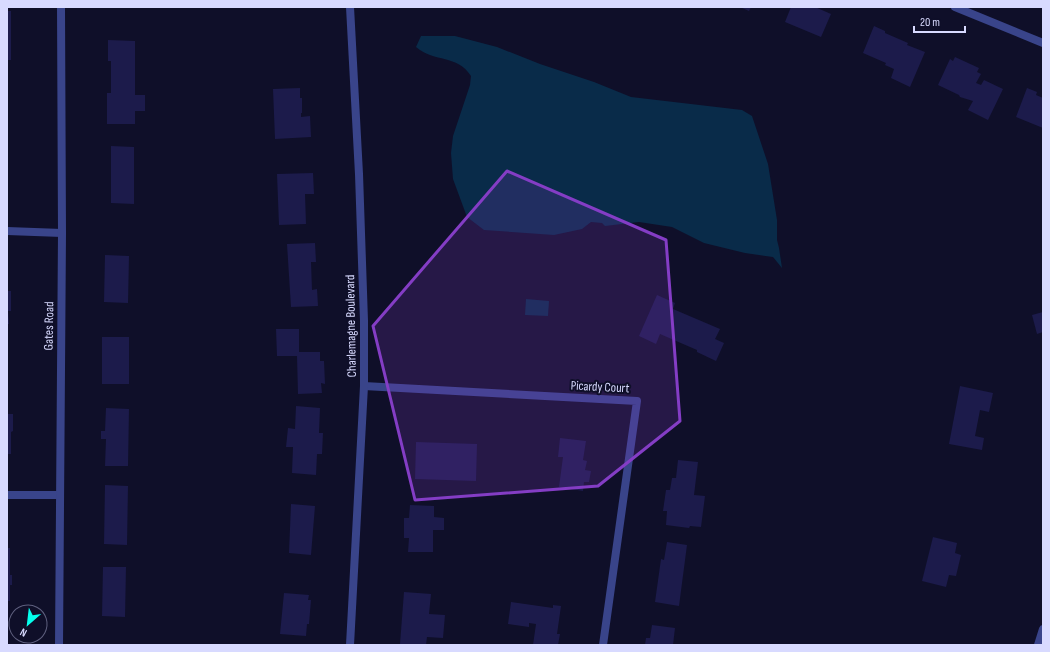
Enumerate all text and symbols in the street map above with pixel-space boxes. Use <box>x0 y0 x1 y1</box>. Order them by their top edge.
scale bar <box>914 8 965 34</box>
text: 20 m <box>920 15 940 30</box>
street label: Charlemagne Boulevard <box>342 275 360 377</box>
street label: Gates Road <box>41 301 57 351</box>
street label: Picardy Court <box>570 377 630 397</box>
north arrow <box>8 604 48 644</box>
text: N <box>18 625 29 640</box>

